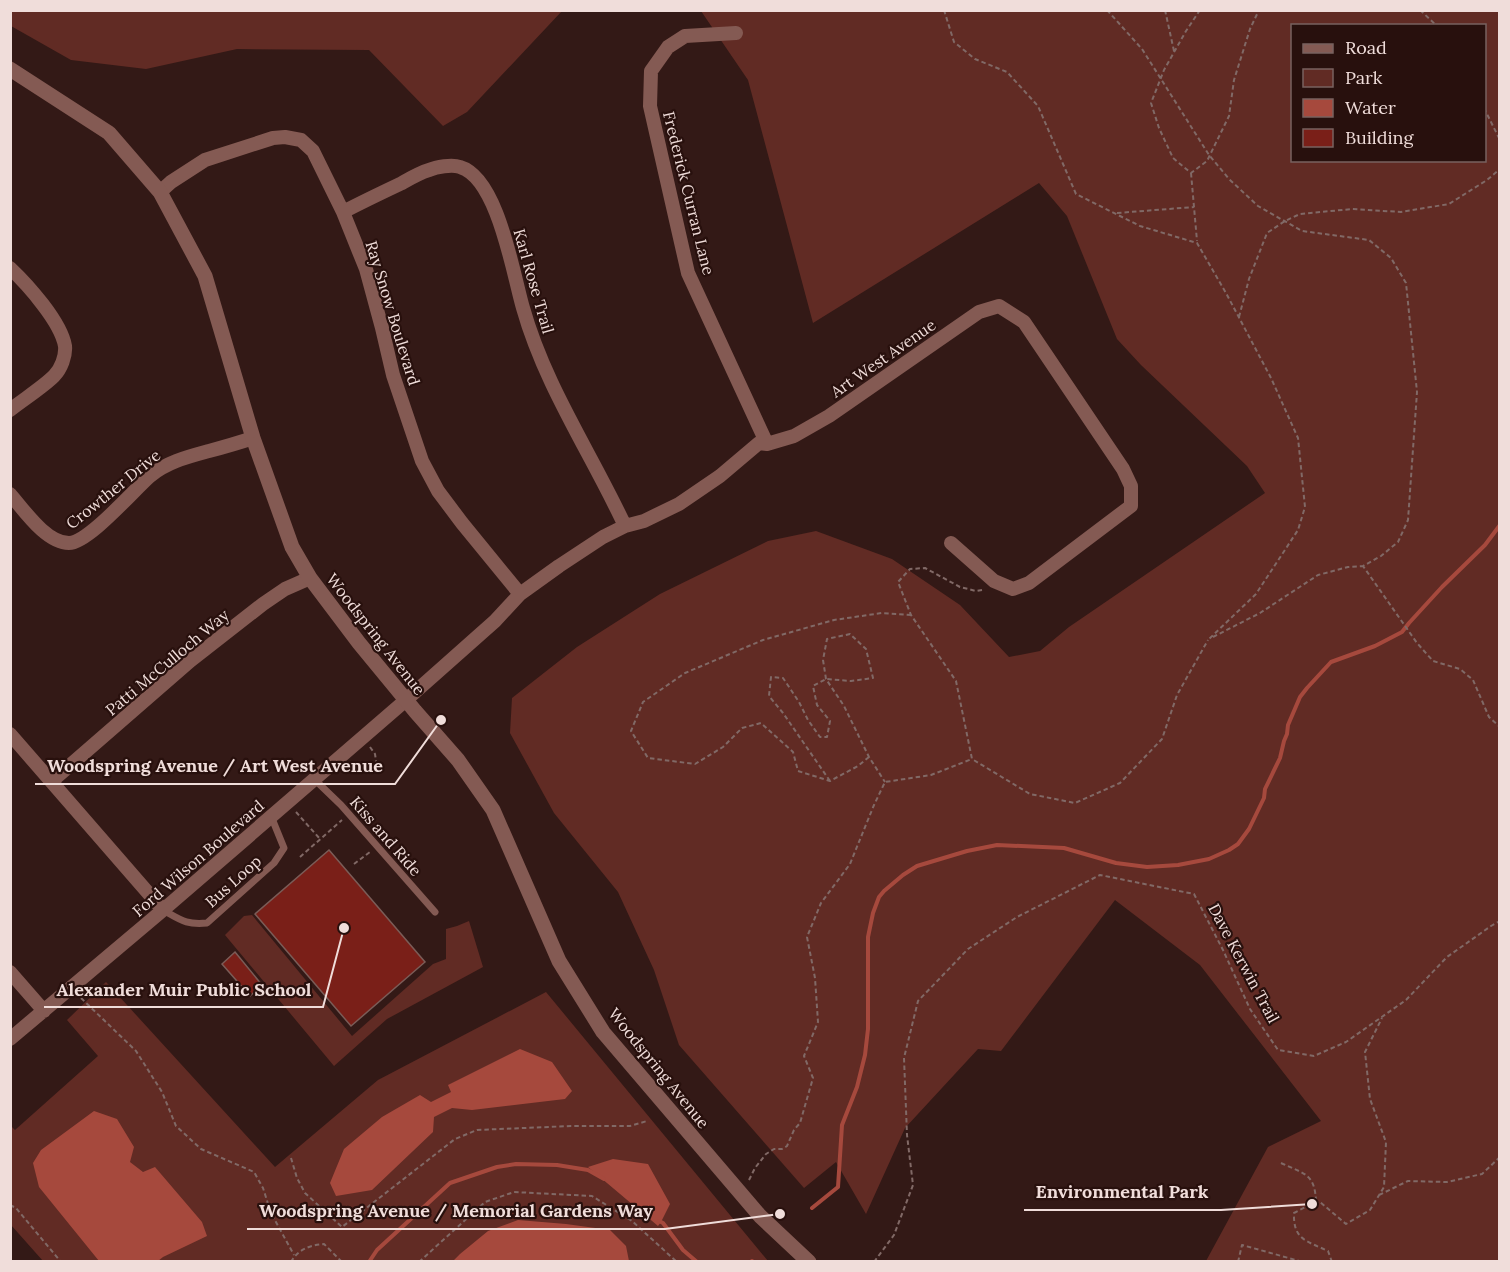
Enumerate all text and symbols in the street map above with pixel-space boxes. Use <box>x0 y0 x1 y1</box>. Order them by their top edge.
legend <box>1291 24 1486 162</box>
text: Road <box>1345 36 1387 59</box>
text: Park <box>1345 66 1383 89</box>
text: Water <box>1345 96 1396 119</box>
street label: Frederick Curran Lane <box>659 109 719 277</box>
text: Building <box>1345 126 1415 149</box>
street label: Karl Rose Trail <box>509 226 559 336</box>
street label: Ray Snow Boulevard <box>361 238 425 388</box>
street label: Art West Avenue <box>826 314 940 402</box>
street label: Crowther Drive <box>62 445 164 533</box>
street label: Woodspring Avenue <box>322 569 430 699</box>
street label: Patti McCulloch Way <box>101 604 233 719</box>
callout: Woodspring Avenue / Art West Avenue <box>35 748 395 784</box>
text: Woodspring Avenue / Art West Avenue <box>47 754 383 777</box>
street label: Kiss and Ride <box>346 792 426 880</box>
street label: Ford Wilson Boulevard <box>128 795 268 921</box>
street label: Bus Loop <box>201 851 265 911</box>
street label: Dave Kerwin Trail <box>1204 900 1284 1026</box>
callout: Alexander Muir Public School <box>44 971 323 1007</box>
text: Alexander Muir Public School <box>57 978 312 1001</box>
street label: Woodspring Avenue <box>604 1004 714 1132</box>
callout: Environmental Park <box>1024 1174 1221 1210</box>
text: Environmental Park <box>1036 1180 1209 1203</box>
callout: Woodspring Avenue / Memorial Gardens Way <box>247 1193 665 1229</box>
text: Woodspring Avenue / Memorial Gardens Way <box>259 1199 653 1222</box>

